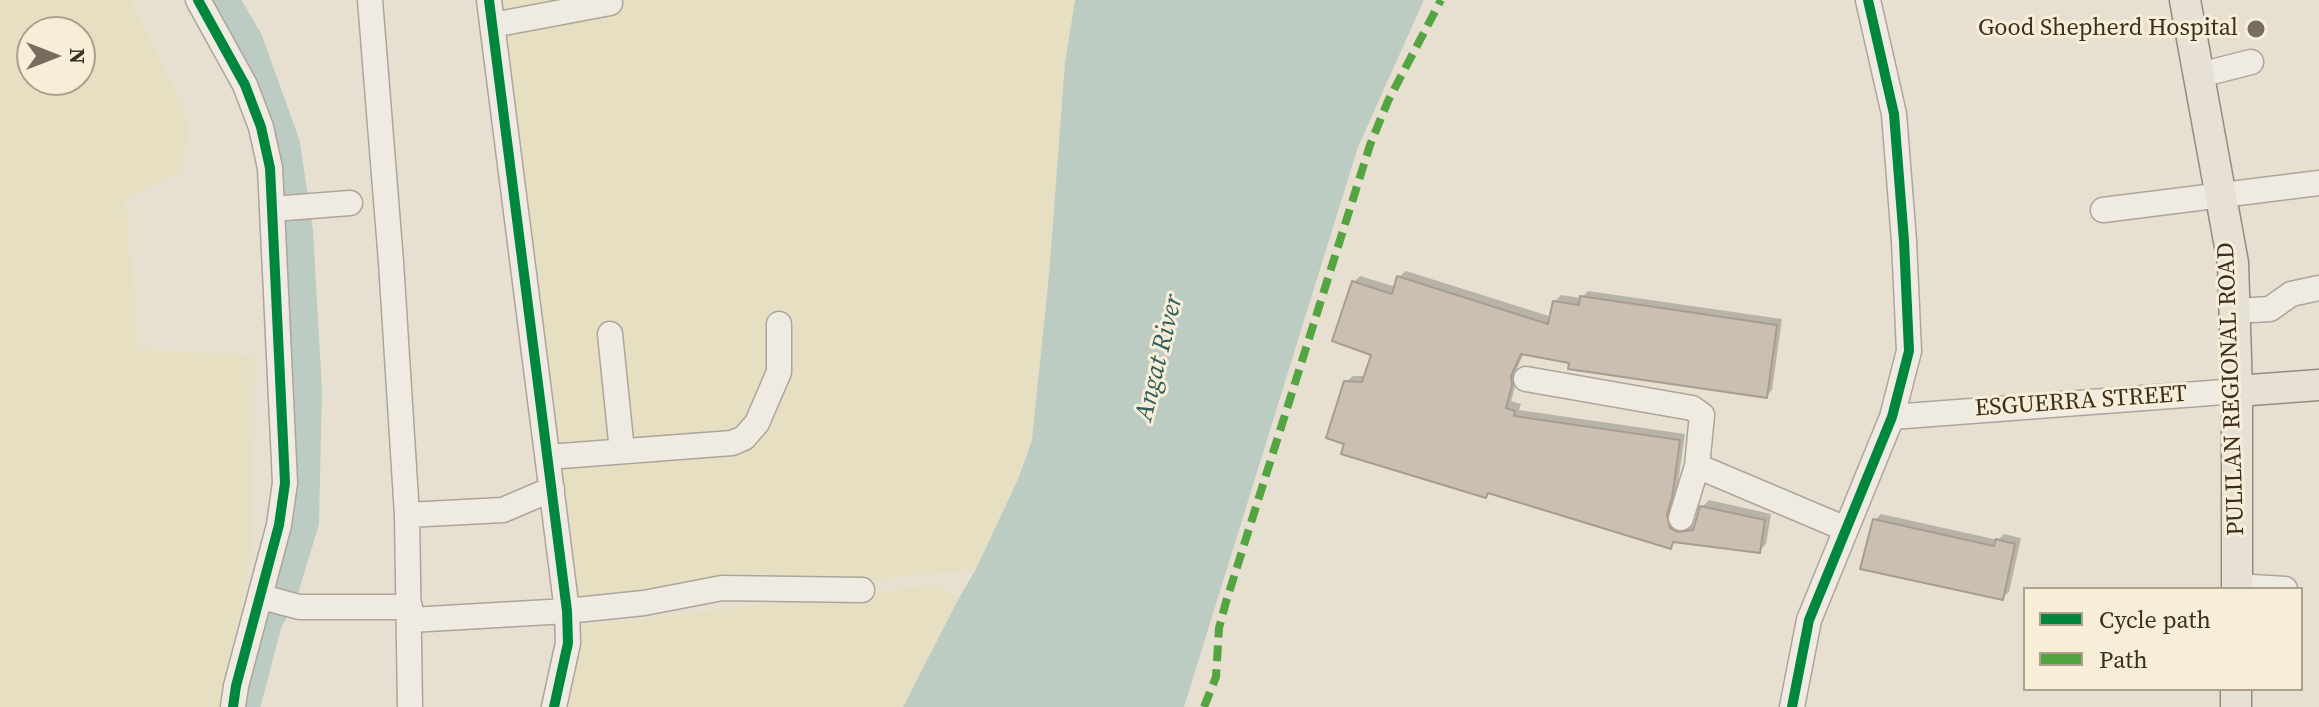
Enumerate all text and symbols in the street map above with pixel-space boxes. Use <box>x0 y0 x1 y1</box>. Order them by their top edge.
place label: Good Shepherd Hospital <box>1978 15 2238 43</box>
north arrow <box>16 16 96 96</box>
marker: Good Shepherd Hospital <box>2245 18 2267 40</box>
text: N <box>63 48 93 64</box>
street label: PULILAN REGIONAL ROAD <box>2212 242 2252 536</box>
water label: Angat River <box>1129 291 1191 425</box>
street label: ESGUERRA STREET <box>1974 380 2188 424</box>
legend <box>2023 587 2303 691</box>
text: Cycle path <box>2099 603 2211 636</box>
text: Path <box>2099 643 2148 676</box>

